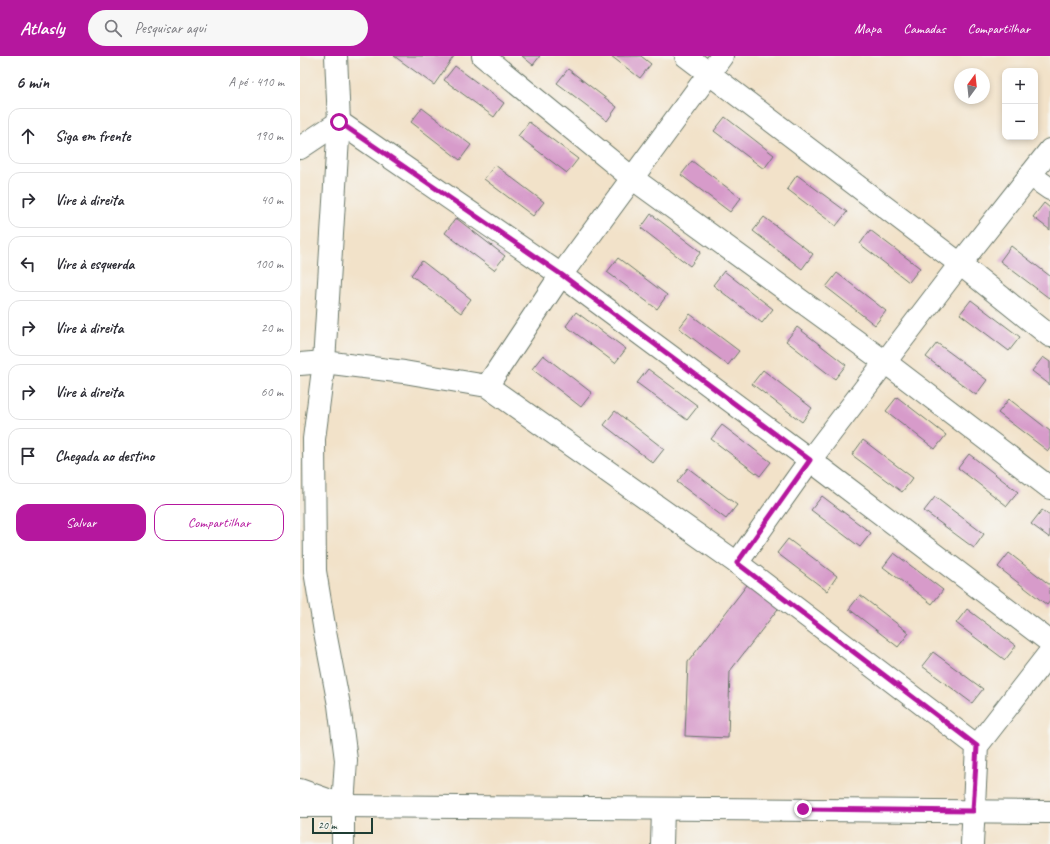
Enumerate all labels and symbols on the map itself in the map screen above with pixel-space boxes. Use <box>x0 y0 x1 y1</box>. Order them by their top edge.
north arrow <box>954 68 990 104</box>
route start <box>330 113 348 131</box>
route end <box>794 800 812 818</box>
scale bar <box>312 816 373 835</box>

